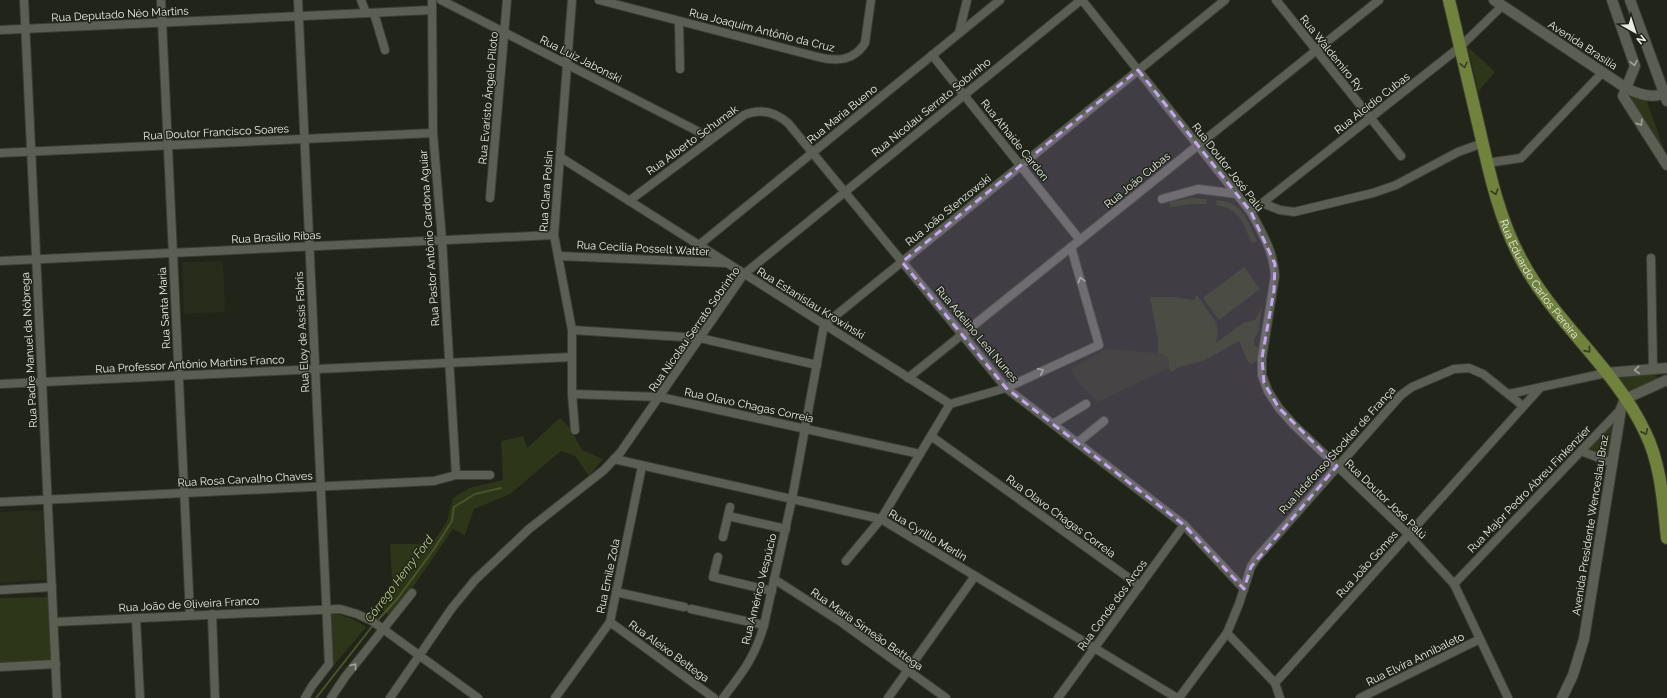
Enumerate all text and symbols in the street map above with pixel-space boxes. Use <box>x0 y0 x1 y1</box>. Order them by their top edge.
street label: Rua Deputado Néo Martins <box>51 4 189 25</box>
street label: Rua Joaquim Antônio da Cruz <box>688 6 836 55</box>
north arrow <box>1615 12 1655 52</box>
street label: Rua Waldemiro Ry <box>1297 13 1366 94</box>
street label: Avenida Brasília <box>1546 18 1620 73</box>
street label: Rua Evaristo Ângelo Piloto <box>475 31 501 165</box>
text: N <box>1634 32 1648 47</box>
street label: Rua Luiz Jabonski <box>538 33 624 86</box>
street label: Rua Nicolau Serrato Sobrinho <box>869 55 994 159</box>
one-way arrow <box>1629 60 1637 67</box>
one-way arrow <box>1460 62 1468 68</box>
street label: Rua Alcídio Cubas <box>1332 70 1412 137</box>
street label: Rua Maria Bueno <box>805 82 880 147</box>
street label: Rua Athaíde Cardon <box>978 97 1051 184</box>
street label: Rua Alberto Schumak <box>644 103 741 178</box>
one-way arrow <box>1635 119 1642 126</box>
street label: Rua Doutor José Palú <box>1189 121 1266 214</box>
street label: Rua Doutor Francisco Soares <box>143 122 289 143</box>
street label: Rua Pastor Antônio Cardona Aguiar <box>417 149 442 327</box>
street label: Rua Clara Polsin <box>537 150 556 232</box>
street label: Rua João Cubas <box>1102 150 1173 211</box>
street label: Rua João Stenzowski <box>903 172 994 249</box>
one-way arrow <box>1490 188 1499 195</box>
street label: Rua Eduardo Carlos Pereira <box>1497 218 1582 341</box>
street label: Rua Brasílio Ribas <box>231 229 321 246</box>
street label: Rua Cecília Posselt Watter <box>576 239 710 258</box>
street label: Rua Nicolau Serrato Sobrinho <box>646 264 743 394</box>
street label: Rua Estanislau Krowinski <box>754 265 867 342</box>
street label: Rua Santa Maria <box>156 267 173 349</box>
street label: Rua Eloy de Assis Fabris <box>293 271 312 393</box>
street label: Rua Padre Manuel da Nóbrega <box>19 272 40 428</box>
one-way arrow <box>1077 277 1085 283</box>
street label: Rua Adelino Leal Nunes <box>933 284 1021 385</box>
one-way arrow <box>1583 346 1590 353</box>
street label: Rua Professor Antônio Martins Franco <box>95 353 285 376</box>
one-way arrow <box>1634 366 1640 375</box>
one-way arrow <box>1037 368 1045 376</box>
street label: Rua Ildefonso Stockler de França <box>1277 384 1398 517</box>
street label: Rua Olavo Chagas Correia <box>683 385 815 426</box>
street label: Rua Major Pedro Abreu Finkenzier <box>1465 423 1594 556</box>
one-way arrow <box>1640 428 1648 436</box>
street label: Avenida Presidente Wenceslau Braz <box>1570 433 1611 616</box>
street label: Rua Doutor José Palú <box>1342 457 1429 542</box>
street label: Rua Rosa Carvalho Chaves <box>177 469 313 490</box>
street label: Rua Olavo Chagas Correia <box>1004 472 1118 560</box>
street label: Rua Cyrillo Merlin <box>886 507 969 564</box>
street label: Rua João Gomes <box>1334 528 1401 600</box>
water label: Córrego Henry Ford <box>362 532 437 625</box>
street label: Rua Américo Vespúcio <box>739 532 780 646</box>
street label: Rua Emile Zola <box>594 538 623 615</box>
street label: Rua Conde dos Arcos <box>1075 557 1150 653</box>
street label: Rua Maria Simeão Bettega <box>808 586 925 673</box>
street label: Rua João de Oliveira Franco <box>118 594 260 615</box>
street label: Rua Aleixo Bettega <box>626 618 711 685</box>
street label: Rua Elvira Annibaleto <box>1364 630 1467 689</box>
one-way arrow <box>349 664 356 671</box>

